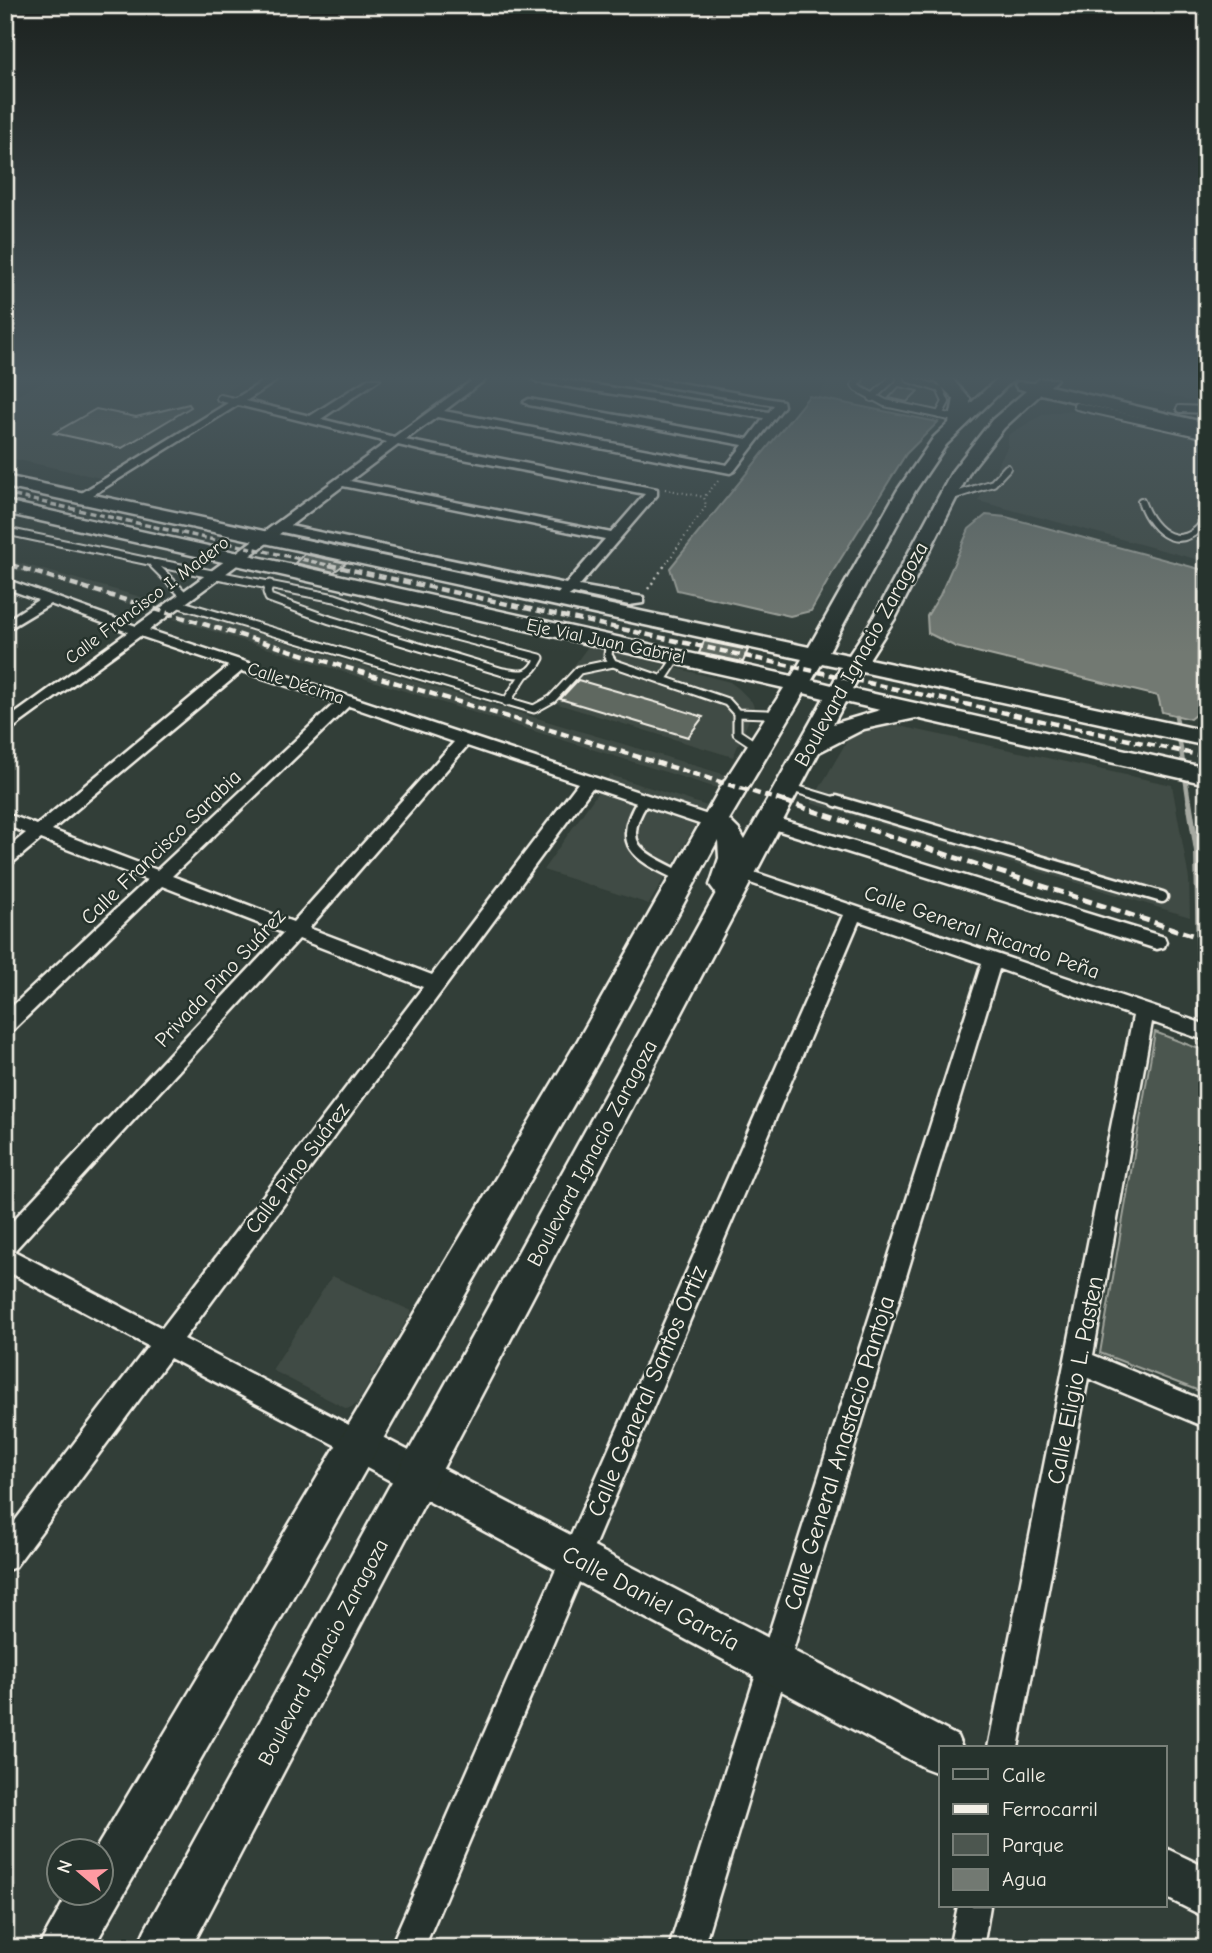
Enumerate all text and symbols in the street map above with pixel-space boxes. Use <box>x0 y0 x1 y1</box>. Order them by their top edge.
street label: Calle Francisco I. Madero <box>61 532 233 669</box>
street label: Boulevard Ignacio Zaragoza <box>789 538 933 770</box>
street label: Eje Vial Juan Gabriel <box>525 614 687 669</box>
street label: Calle Décima <box>245 658 347 709</box>
street label: Calle Francisco Sarabia <box>76 764 246 930</box>
street label: Calle General Ricardo Peña <box>861 880 1103 984</box>
street label: Privada Pino Suárez <box>150 904 290 1052</box>
street label: Boulevard Ignacio Zaragoza <box>522 1036 662 1270</box>
street label: Calle Pino Suárez <box>240 1098 354 1238</box>
street label: Calle General Santos Ortiz <box>581 1261 713 1521</box>
street label: Calle Eligio L. Pasten <box>1041 1273 1109 1487</box>
street label: Calle General Anastacio Pantoja <box>778 1292 900 1614</box>
street label: Boulevard Ignacio Zaragoza <box>253 1535 393 1769</box>
street label: Calle Daniel García <box>557 1539 745 1657</box>
legend <box>939 1746 1166 1908</box>
text: Calle <box>1002 1763 1045 1787</box>
text: Ferrocarril <box>1002 1797 1098 1821</box>
text: Parque <box>1002 1833 1064 1857</box>
north arrow <box>46 1838 116 1908</box>
text: N <box>52 1857 77 1876</box>
text: Agua <box>1002 1867 1047 1891</box>

